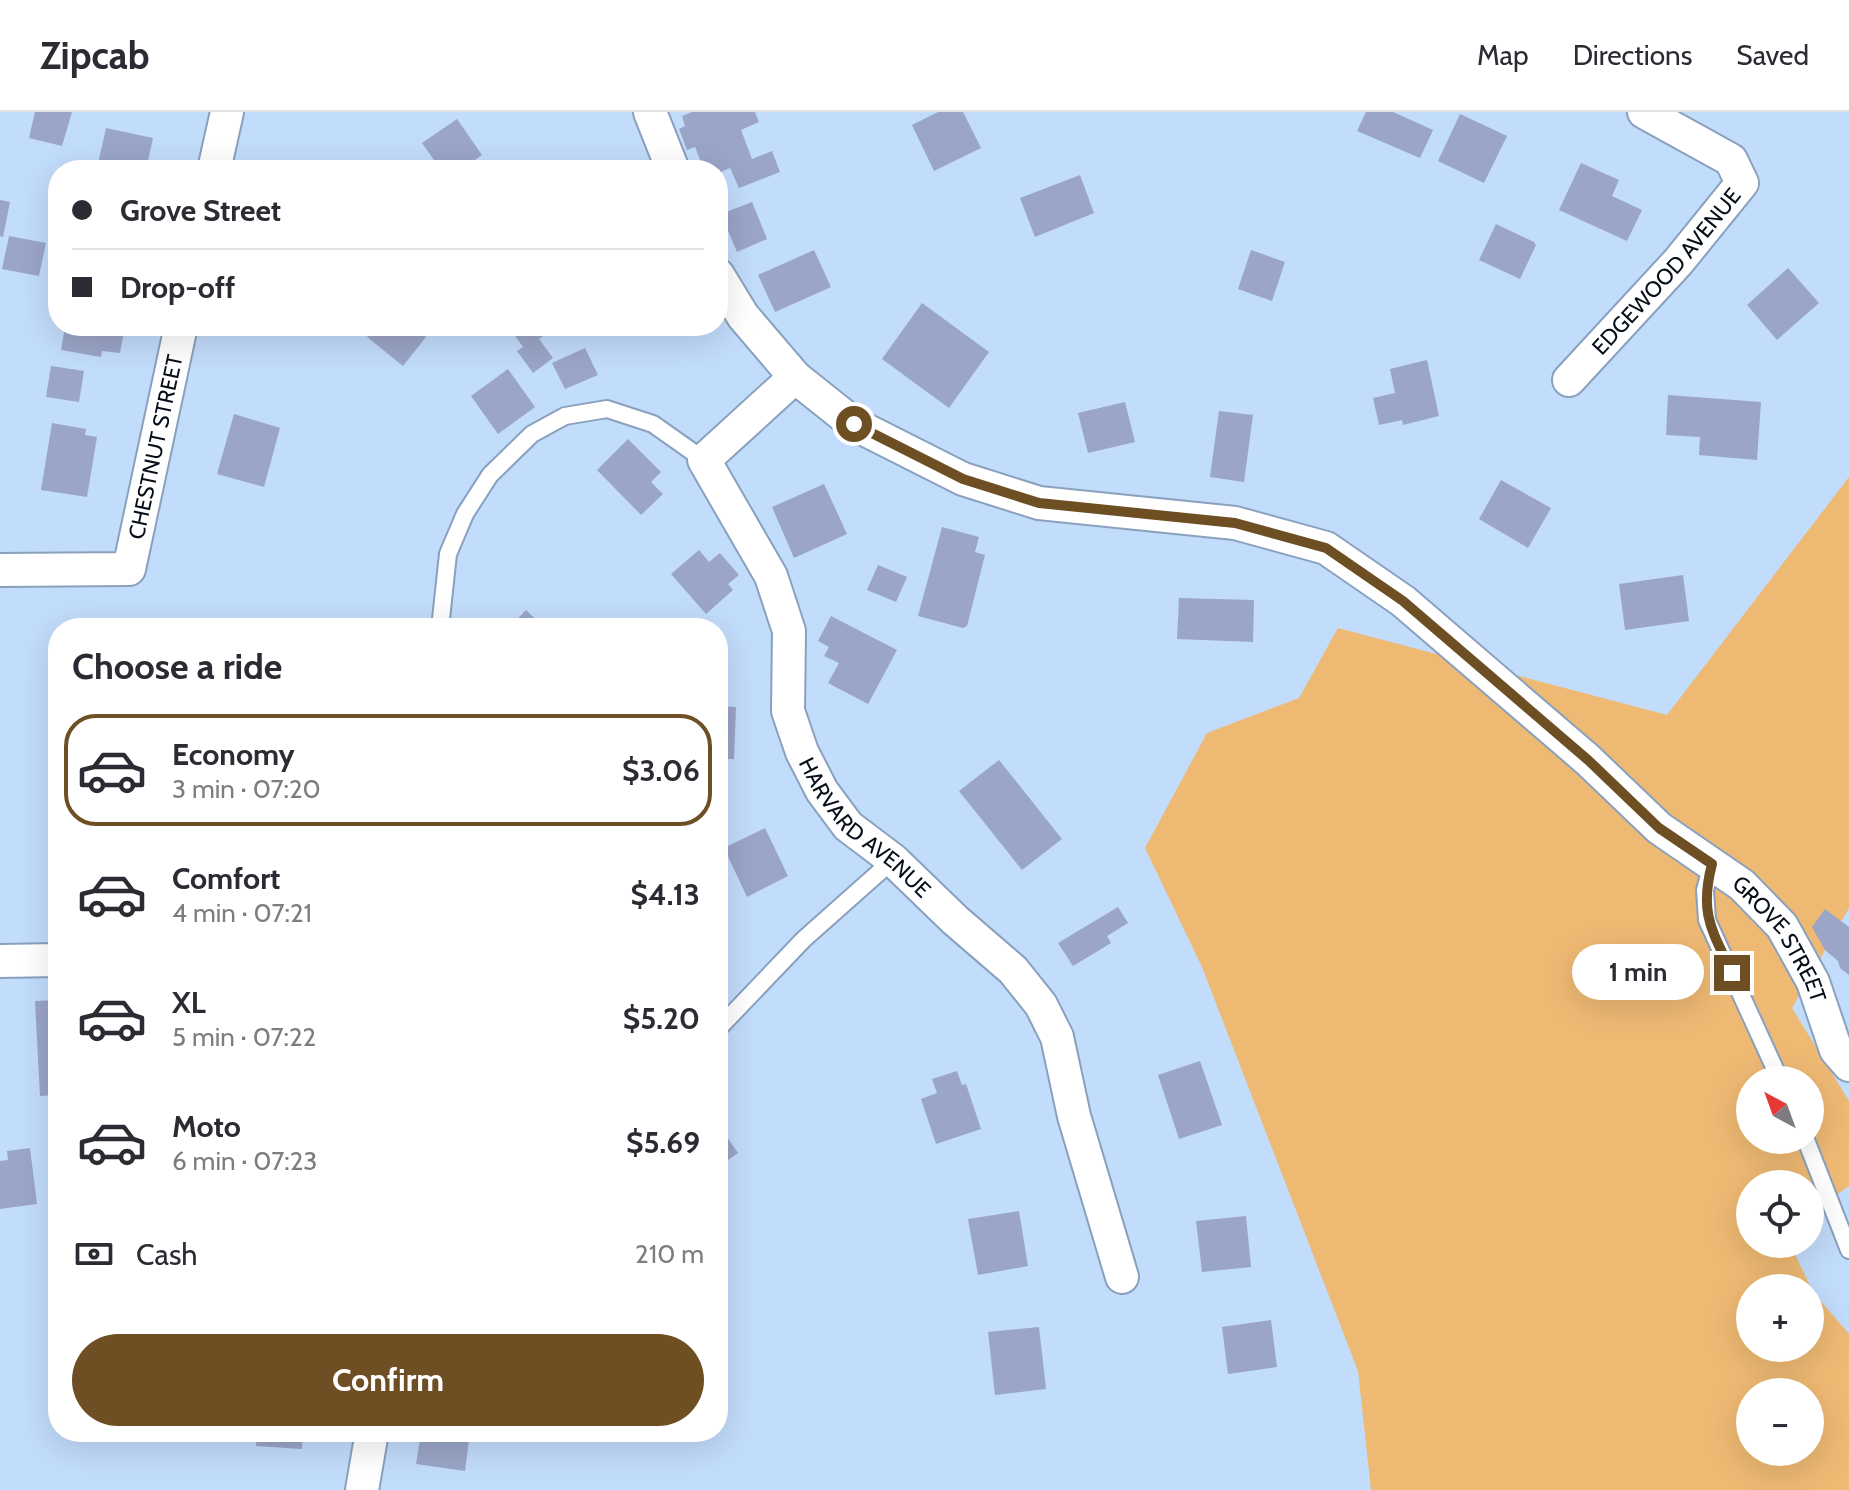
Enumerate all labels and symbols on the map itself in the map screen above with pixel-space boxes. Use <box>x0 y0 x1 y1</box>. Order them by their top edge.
street label: EDGEWOOD AVENUE <box>1586 183 1747 360</box>
street label: CHESTNUT STREET <box>123 352 189 542</box>
route start <box>836 406 872 442</box>
street label: HARVARD AVENUE <box>793 753 936 903</box>
street label: GROVE STREET <box>1728 870 1832 1006</box>
callout: 1 min <box>1572 945 1704 1001</box>
route end <box>1714 955 1750 991</box>
north arrow <box>1736 1066 1824 1154</box>

